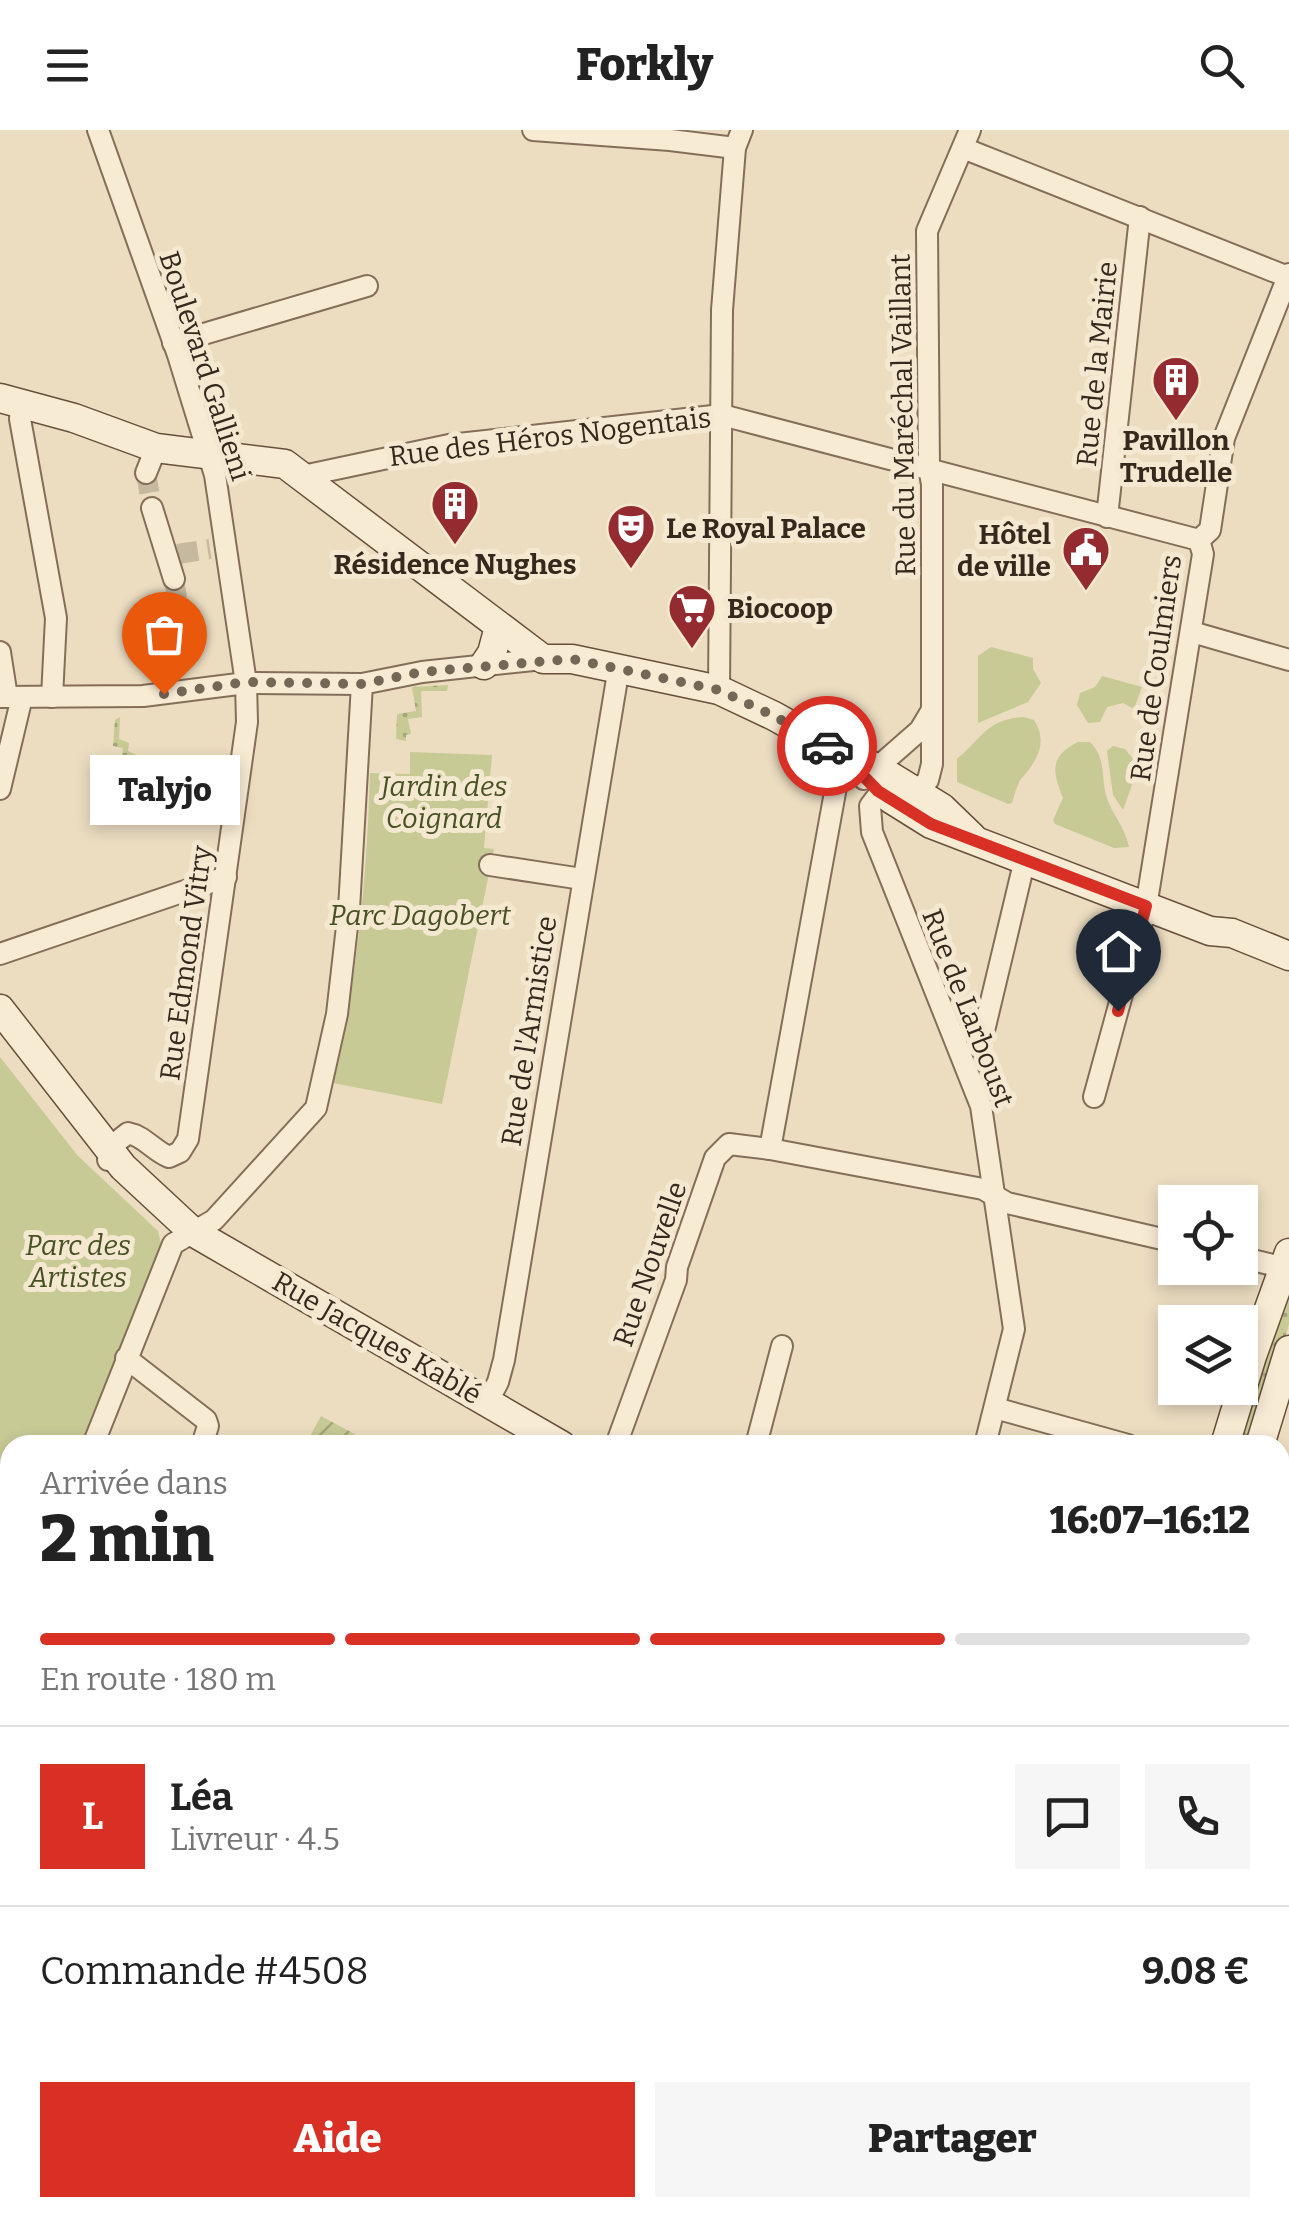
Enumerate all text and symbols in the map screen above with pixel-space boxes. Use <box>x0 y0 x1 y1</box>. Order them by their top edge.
icon: menu <box>40 38 95 93</box>
text: Forkly <box>576 38 713 92</box>
icon: search <box>1194 38 1249 93</box>
street label: Boulevard Gallieni <box>152 247 258 485</box>
street label: Rue du Maréchal Vaillant <box>884 253 922 577</box>
street label: Rue de la Mairie <box>1070 260 1124 468</box>
building icon: Pavillon Trudelle <box>1150 354 1202 422</box>
street label: Rue des Héros Nogentais <box>387 401 713 473</box>
place label: Pavillon Trudelle <box>1120 424 1232 489</box>
building icon: Résidence Nughes <box>429 478 481 546</box>
theatre icon: Le Royal Palace <box>605 502 657 570</box>
place label: Le Royal Palace <box>666 512 866 545</box>
place label: Hôtel de ville <box>957 518 1051 583</box>
public building icon: Hôtel de ville <box>1060 524 1112 592</box>
place label: Résidence Nughes <box>333 548 577 581</box>
street label: Rue de Coulmiers <box>1124 553 1188 783</box>
supermarket icon: Biocoop <box>666 582 718 650</box>
pin <box>122 592 207 695</box>
place label: Biocoop <box>727 592 833 625</box>
icon: bag <box>137 607 192 662</box>
courier <box>777 696 877 796</box>
icon: car <box>800 719 855 774</box>
callout: Talyjo <box>89 754 239 824</box>
park label: Jardin des Coignard <box>378 770 507 835</box>
text: Talyjo <box>118 771 212 809</box>
street label: Rue Edmond Vitry <box>153 843 219 1083</box>
park label: Parc Dagobert <box>329 899 512 932</box>
street label: Rue de Larboust <box>915 904 1021 1112</box>
pin <box>1076 909 1161 1012</box>
street label: Rue de l'Armistice <box>495 914 563 1148</box>
icon: home <box>1091 924 1146 979</box>
street label: Rue Nouvelle <box>606 1177 694 1351</box>
map controls <box>1158 1185 1258 1405</box>
button: locate <box>1158 1185 1258 1285</box>
park label: Parc des Artistes <box>25 1229 131 1294</box>
street label: Rue Jacques Kablé <box>267 1265 487 1411</box>
button: layers <box>1158 1305 1258 1405</box>
text: Arrivée dans <box>40 1464 228 1502</box>
text: 16:07–16:12 <box>1050 1497 1250 1543</box>
text: 2 min <box>40 1500 214 1578</box>
text: En route · 180 m <box>40 1660 276 1698</box>
button: chat <box>1015 1764 1120 1869</box>
button: phone <box>1145 1764 1250 1869</box>
text: Léa <box>170 1774 233 1820</box>
text: L <box>82 1793 103 1839</box>
text: Livreur · 4.5 <box>170 1820 340 1858</box>
text: Commande #4508 <box>40 1948 369 1994</box>
text: 9.08 € <box>1142 1948 1250 1994</box>
button: Aide <box>40 2082 635 2197</box>
button: Partager <box>655 2082 1250 2197</box>

